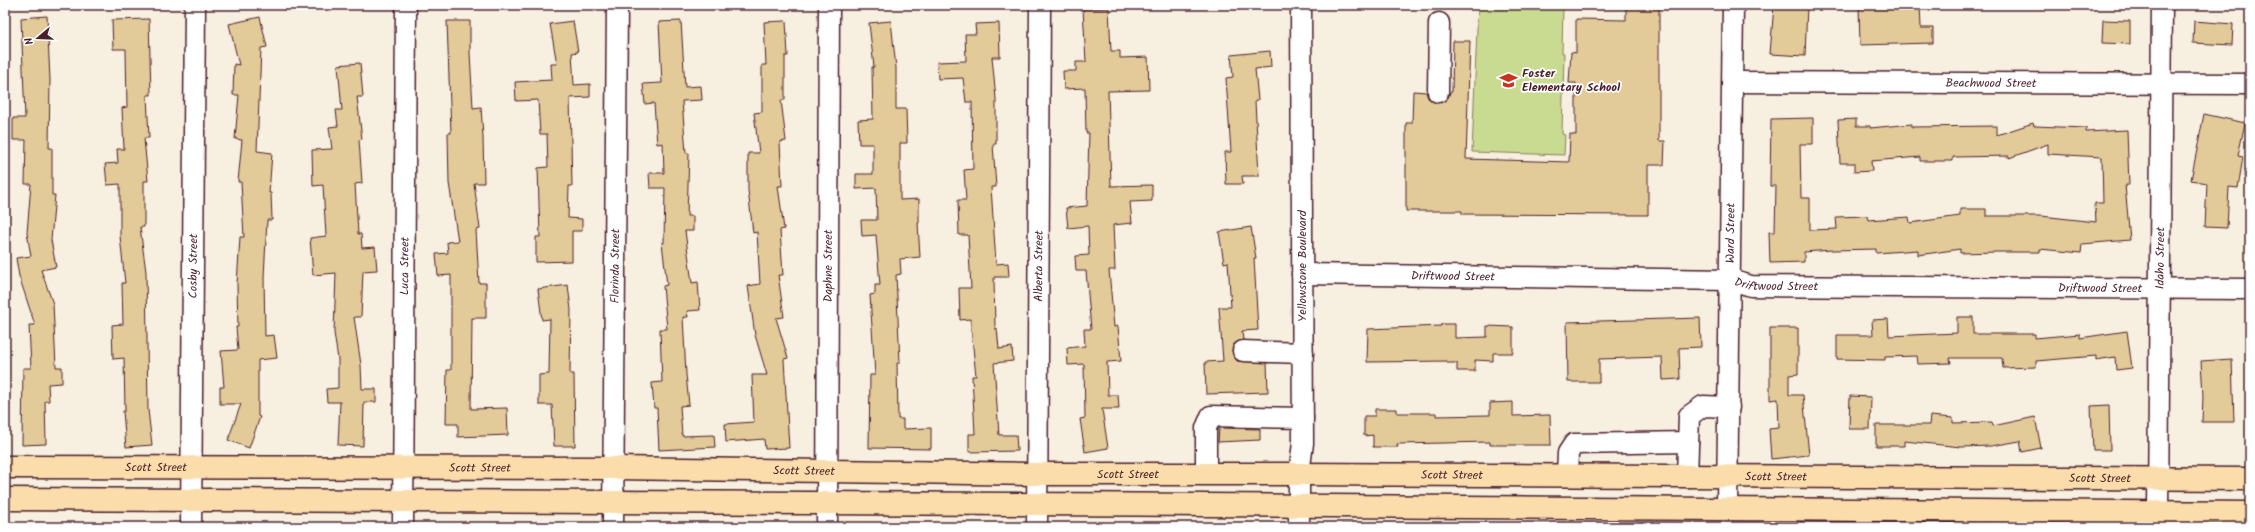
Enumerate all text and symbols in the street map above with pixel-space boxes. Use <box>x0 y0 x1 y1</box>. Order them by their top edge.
north arrow <box>18 18 58 58</box>
text: N <box>20 35 39 47</box>
place label: Foster Elementary School <box>1522 64 1621 97</box>
school or university icon: Foster Elementary School <box>1499 70 1519 90</box>
street label: Beachwood Street <box>1946 73 2037 93</box>
street label: Ward Street <box>1720 202 1740 263</box>
street label: Yellowstone Boulevard <box>1293 209 1312 322</box>
street label: Idaho Street <box>2150 226 2170 289</box>
street label: Florinda Street <box>605 228 625 304</box>
street label: Daphne Street <box>818 229 838 302</box>
street label: Alberta Street <box>1029 230 1048 302</box>
street label: Cosby Street <box>183 233 203 299</box>
street label: Luca Street <box>395 236 414 295</box>
street label: Driftwood Street <box>1411 266 1495 286</box>
street label: Driftwood Street <box>1732 272 1818 296</box>
street label: Driftwood Street <box>2058 278 2142 298</box>
street label: Scott Street <box>125 458 187 477</box>
street label: Scott Street <box>449 458 511 477</box>
street label: Scott Street <box>773 461 835 481</box>
street label: Scott Street <box>1097 465 1159 484</box>
street label: Scott Street <box>1421 465 1483 484</box>
street label: Scott Street <box>1745 467 1807 486</box>
street label: Scott Street <box>2069 469 2131 488</box>

